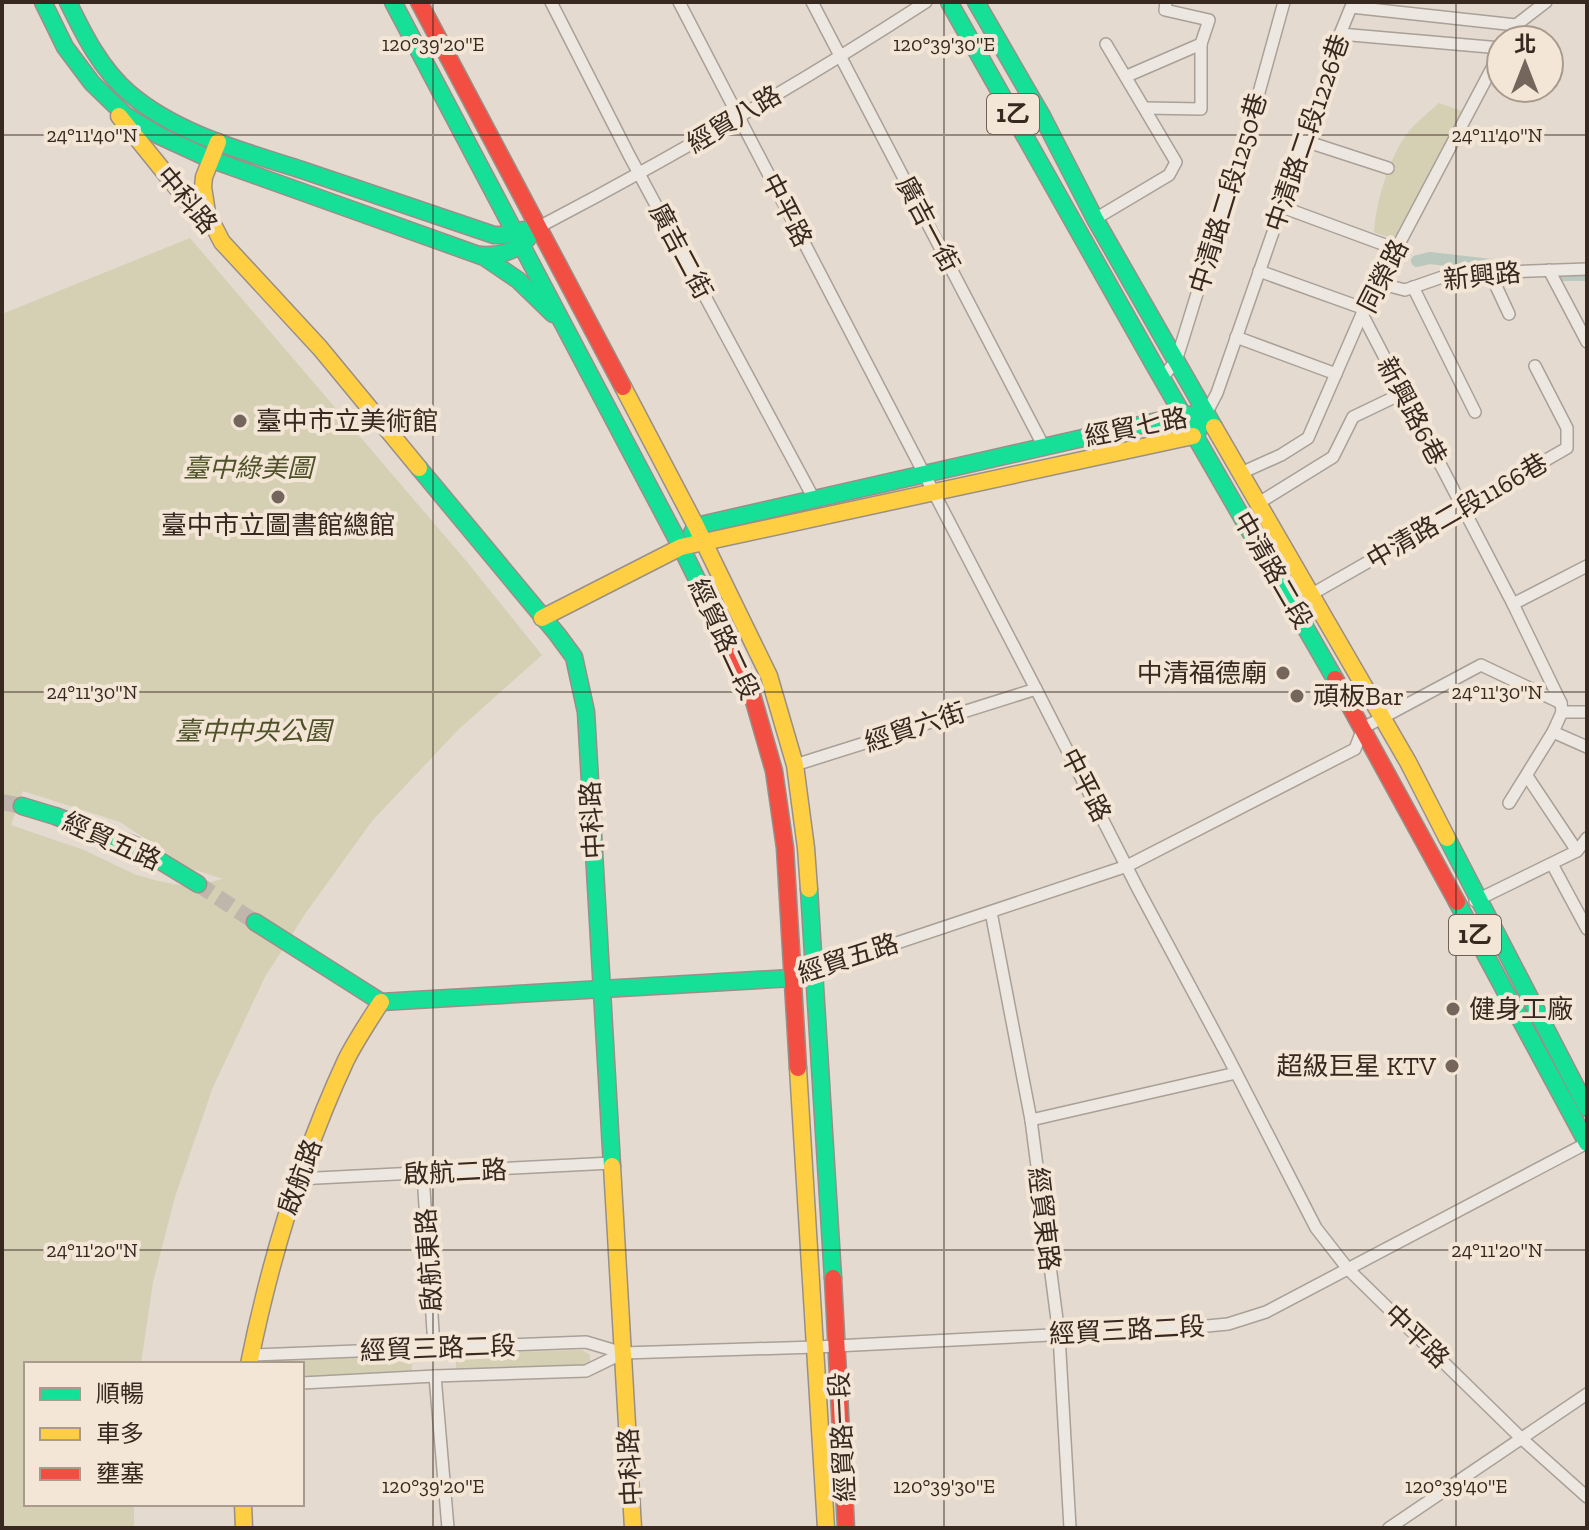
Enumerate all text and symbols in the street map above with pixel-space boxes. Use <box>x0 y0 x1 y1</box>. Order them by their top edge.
north arrow <box>1485 24 1565 104</box>
street label: 中清路二段1226巷 <box>1258 30 1356 236</box>
text: 北 <box>1514 31 1536 58</box>
text: 120°39'20"E <box>382 32 484 56</box>
text: 120°39'30"E <box>893 32 995 56</box>
street label: 經貿八路 <box>681 78 787 160</box>
street label: 中清路二段1250巷 <box>1182 89 1274 297</box>
road number: 1乙 <box>987 94 1039 134</box>
text: 24°11'40"N <box>46 123 138 147</box>
text: 24°11'40"N <box>1451 123 1543 147</box>
street label: 中科路 <box>150 160 224 240</box>
street label: 中平路 <box>755 168 819 252</box>
street label: 廣吉一街 <box>889 171 967 277</box>
street label: 廣吉二街 <box>642 198 720 304</box>
street label: 同榮路 <box>1351 234 1415 318</box>
street label: 新興路 <box>1442 256 1522 296</box>
street label: 新興路6巷 <box>1370 351 1454 471</box>
street label: 經貿七路 <box>1082 401 1190 453</box>
place label: 臺中市立美術館 <box>256 405 438 437</box>
marker: 臺中市立美術館 <box>231 412 249 430</box>
street label: 中清路二段1166巷 <box>1361 446 1553 576</box>
park label: 臺中綠美圖 <box>183 452 317 484</box>
marker: 臺中市立圖書館總館 <box>269 488 287 506</box>
street label: 中清路二段 <box>1227 506 1319 634</box>
place label: 臺中市立圖書館總館 <box>161 509 395 541</box>
street label: 經貿路二段 <box>682 573 766 705</box>
place label: 中清福德廟 <box>1137 657 1267 689</box>
marker: 中清福德廟 <box>1274 664 1292 682</box>
text: 24°11'30"N <box>47 680 138 704</box>
place label: 頑板Bar <box>1313 680 1404 712</box>
text: 24°11'30"N <box>1452 680 1543 704</box>
marker: 頑板Bar <box>1288 687 1306 705</box>
street label: 經貿六街 <box>861 696 969 758</box>
park label: 臺中中央公園 <box>175 715 335 747</box>
street label: 中平路 <box>1054 743 1118 827</box>
street label: 中科路 <box>574 780 610 860</box>
street label: 經貿五路 <box>58 805 166 877</box>
road number: 1乙 <box>1449 915 1501 955</box>
street label: 經貿五路 <box>794 927 902 989</box>
place label: 健身工廠 <box>1469 993 1573 1025</box>
marker: 健身工廠 <box>1444 1000 1462 1018</box>
place label: 超級巨星 KTV <box>1276 1050 1436 1082</box>
marker: 超級巨星 KTV <box>1443 1057 1461 1075</box>
street label: 啟航路 <box>272 1135 328 1219</box>
street label: 啟航二路 <box>402 1153 508 1191</box>
street label: 經貿東路 <box>1022 1165 1066 1273</box>
street label: 啟航東路 <box>409 1207 449 1313</box>
text: 24°11'20"N <box>46 1238 138 1262</box>
text: 24°11'20"N <box>1451 1238 1543 1262</box>
street label: 中平路 <box>1378 1297 1456 1375</box>
street label: 經貿三路二段 <box>1048 1310 1206 1350</box>
street label: 經貿三路二段 <box>359 1329 517 1367</box>
legend <box>24 1362 304 1506</box>
street label: 經貿路一段 <box>823 1371 861 1503</box>
text: 順暢 <box>96 1379 144 1408</box>
text: 車多 <box>96 1419 144 1448</box>
street label: 中科路 <box>612 1427 648 1507</box>
text: 壅塞 <box>96 1459 144 1488</box>
text: 120°39'20"E <box>382 1474 484 1498</box>
text: 120°39'30"E <box>893 1474 995 1498</box>
text: 120°39'40"E <box>1405 1474 1507 1498</box>

